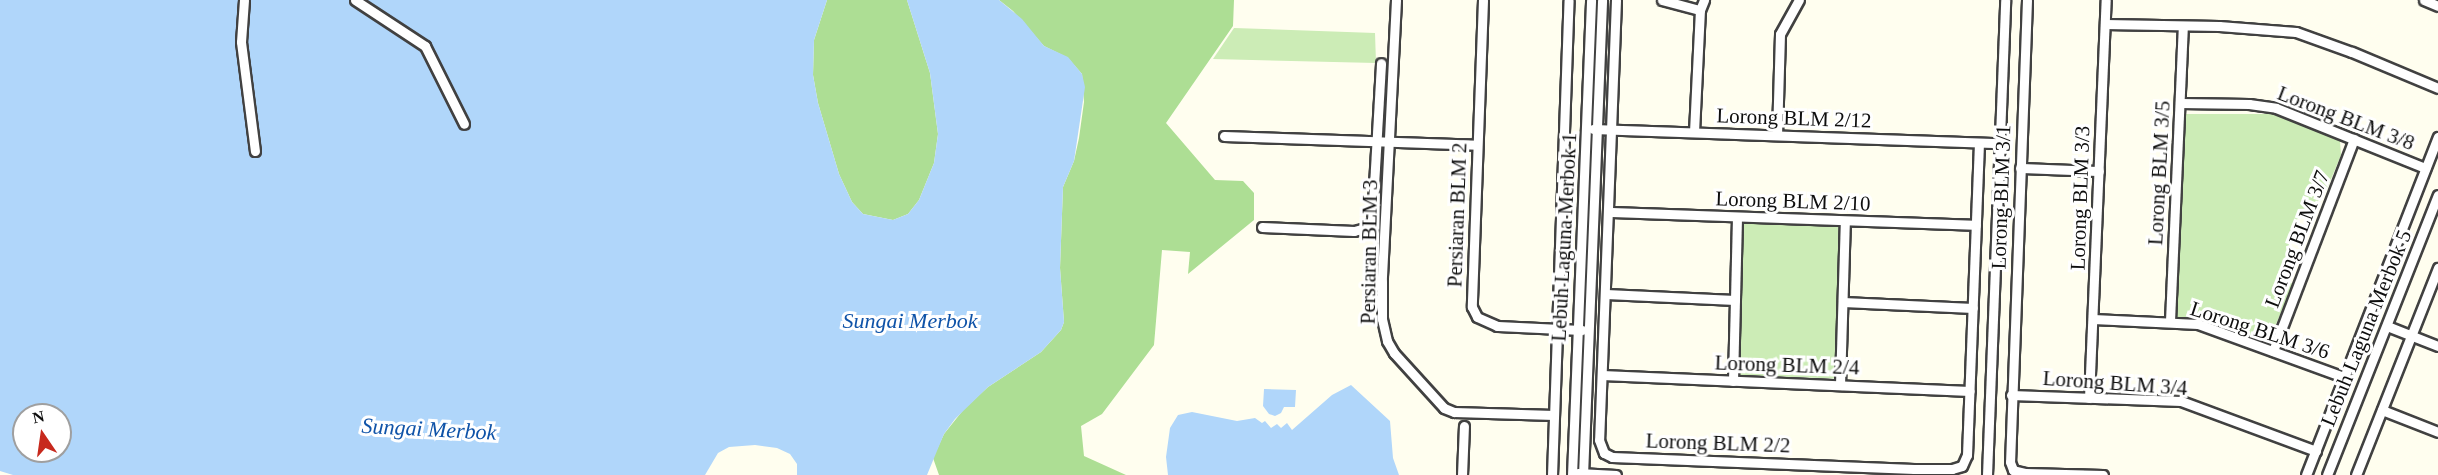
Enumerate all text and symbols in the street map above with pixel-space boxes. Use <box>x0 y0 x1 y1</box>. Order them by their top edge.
street label: Lorong BLM 3/8 <box>2274 80 2418 156</box>
street label: Lorong BLM 3/5 <box>2143 100 2175 246</box>
street label: Lorong BLM 2/12 <box>1716 103 1872 133</box>
street label: Lorong BLM 3/1 <box>1986 124 2016 270</box>
street label: Lorong BLM 3/3 <box>2065 125 2095 271</box>
street label: Lebuh Laguna Merbok 1 <box>1546 132 1582 342</box>
street label: Persiaran BLM 2 <box>1442 142 1472 288</box>
street label: Lorong BLM 3/7 <box>2259 167 2335 311</box>
street label: Persiaran BLM 3 <box>1355 179 1383 325</box>
street label: Lorong BLM 2/10 <box>1715 186 1871 216</box>
street label: Lebuh Laguna Merbok 5 <box>2315 226 2417 430</box>
street label: Lorong BLM 3/6 <box>2187 296 2333 364</box>
water label: Sungai Merbok <box>842 308 978 334</box>
street label: Lorong BLM 2/4 <box>1714 350 1860 380</box>
street label: Lorong BLM 3/4 <box>2042 365 2188 401</box>
north arrow <box>12 403 72 463</box>
text: N <box>31 407 46 427</box>
water label: Sungai Merbok <box>361 412 497 446</box>
street label: Lorong BLM 2/2 <box>1645 428 1791 458</box>

